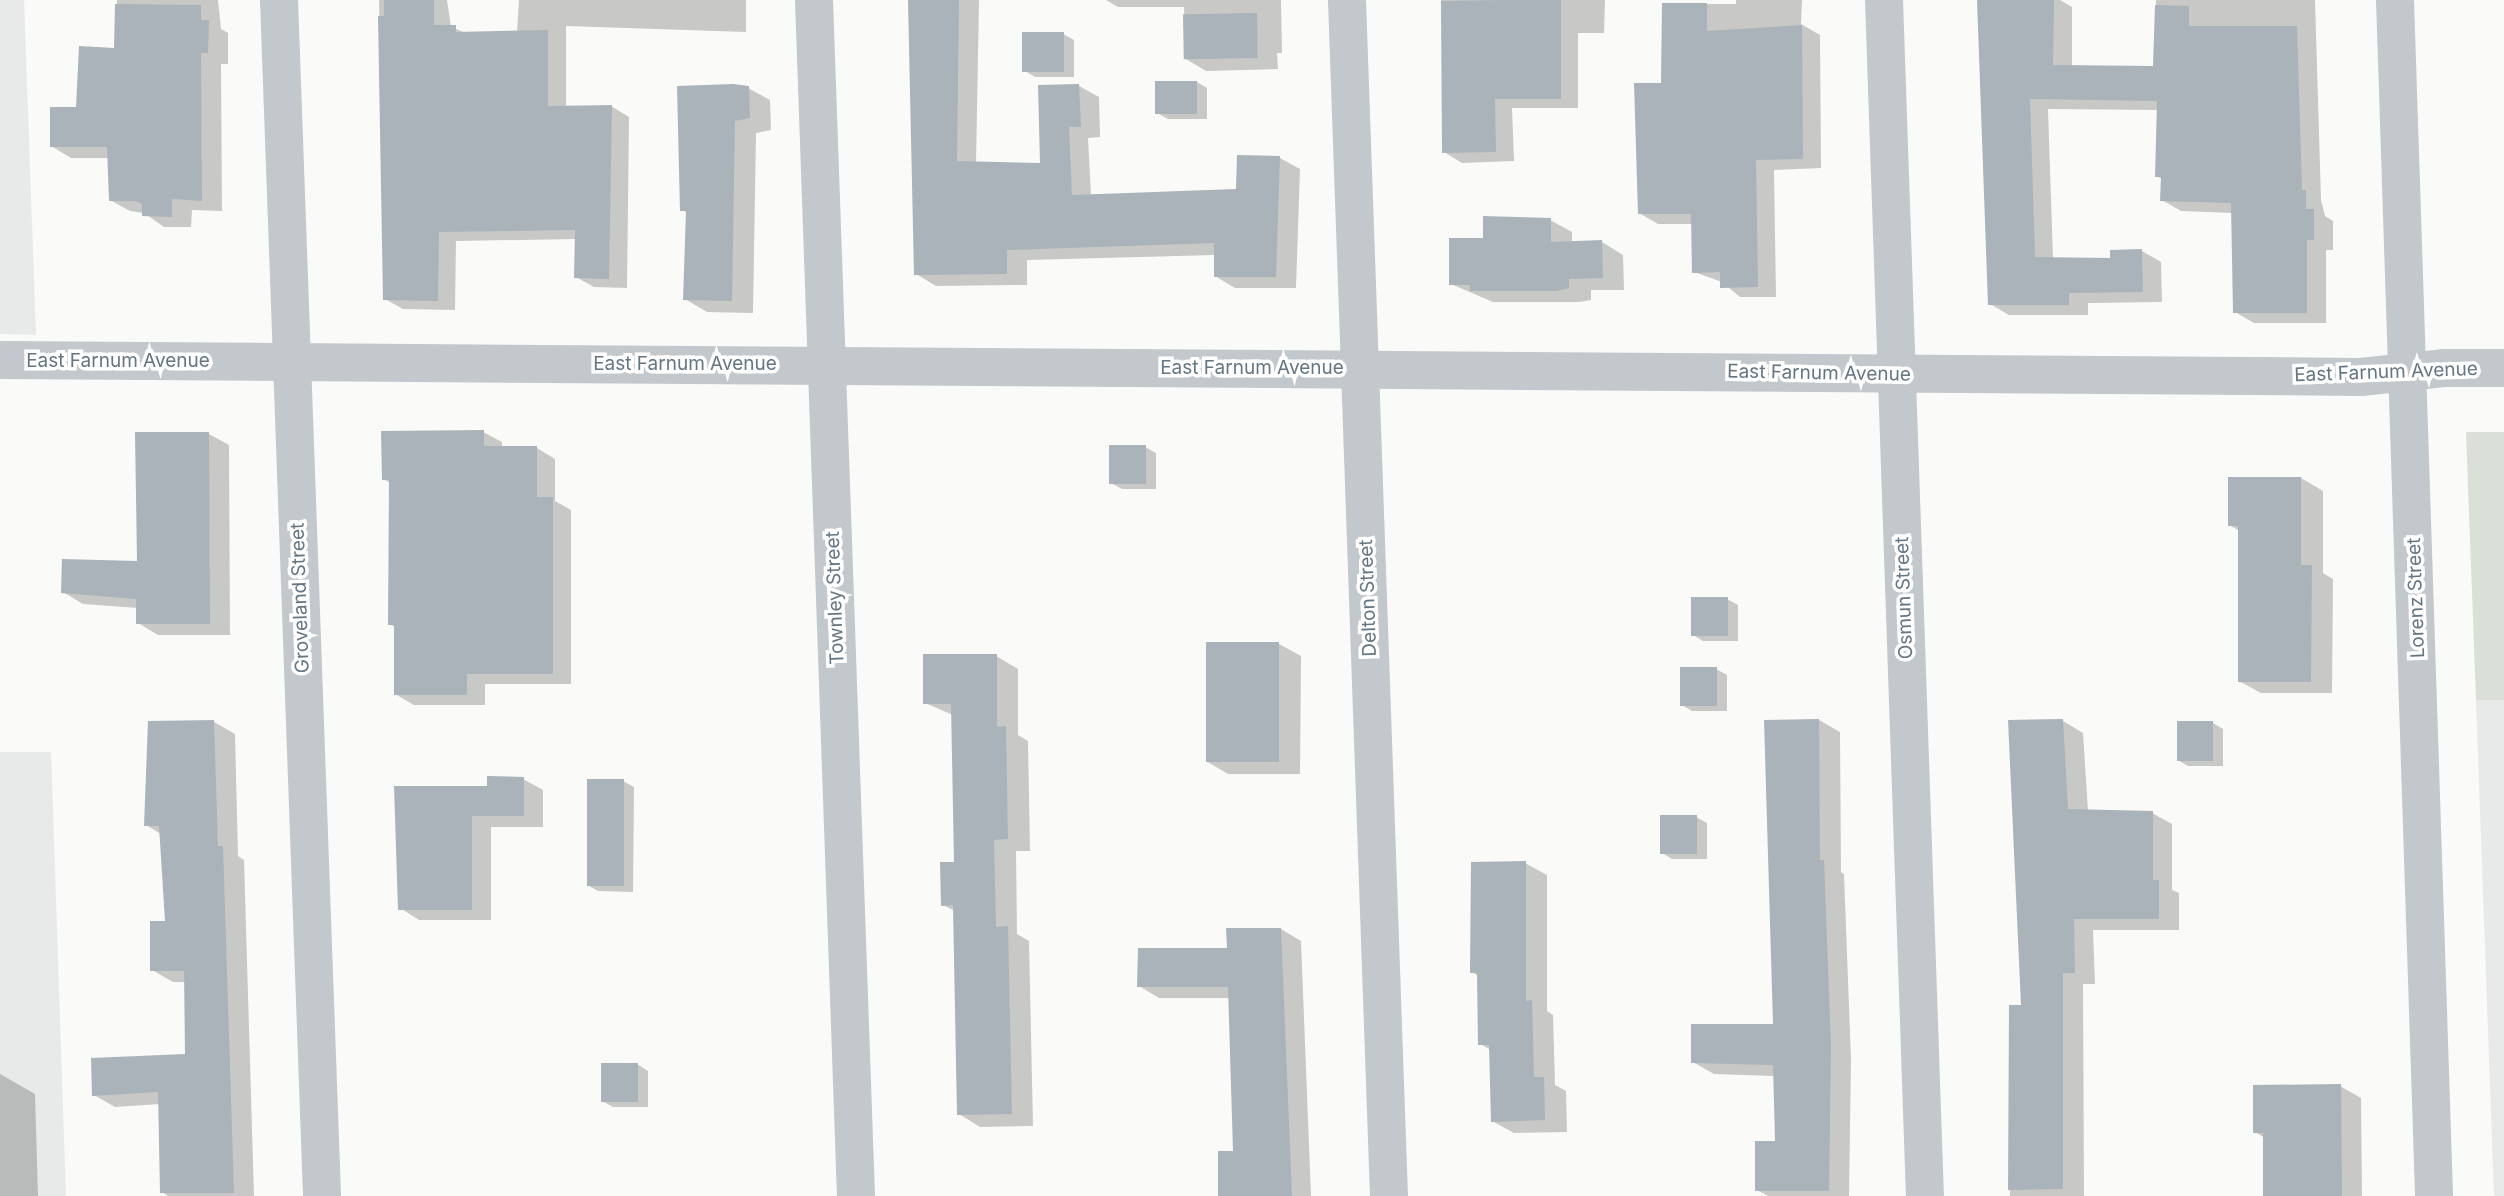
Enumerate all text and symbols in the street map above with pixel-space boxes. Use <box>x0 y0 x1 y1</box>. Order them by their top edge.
street label: East Farnum Avenue <box>26 350 210 372</box>
street label: East Farnum Avenue <box>593 353 777 375</box>
street label: East Farnum Avenue <box>1160 357 1344 379</box>
street label: East Farnum Avenue <box>2294 357 2478 387</box>
street label: East Farnum Avenue <box>1727 360 1911 386</box>
street label: Groveland Street <box>286 522 314 674</box>
street label: Townley Street <box>821 531 849 665</box>
street label: Osmun Street <box>1890 536 1918 660</box>
street label: Lorenz Street <box>2403 537 2429 659</box>
street label: Delton Street <box>1355 539 1381 657</box>

